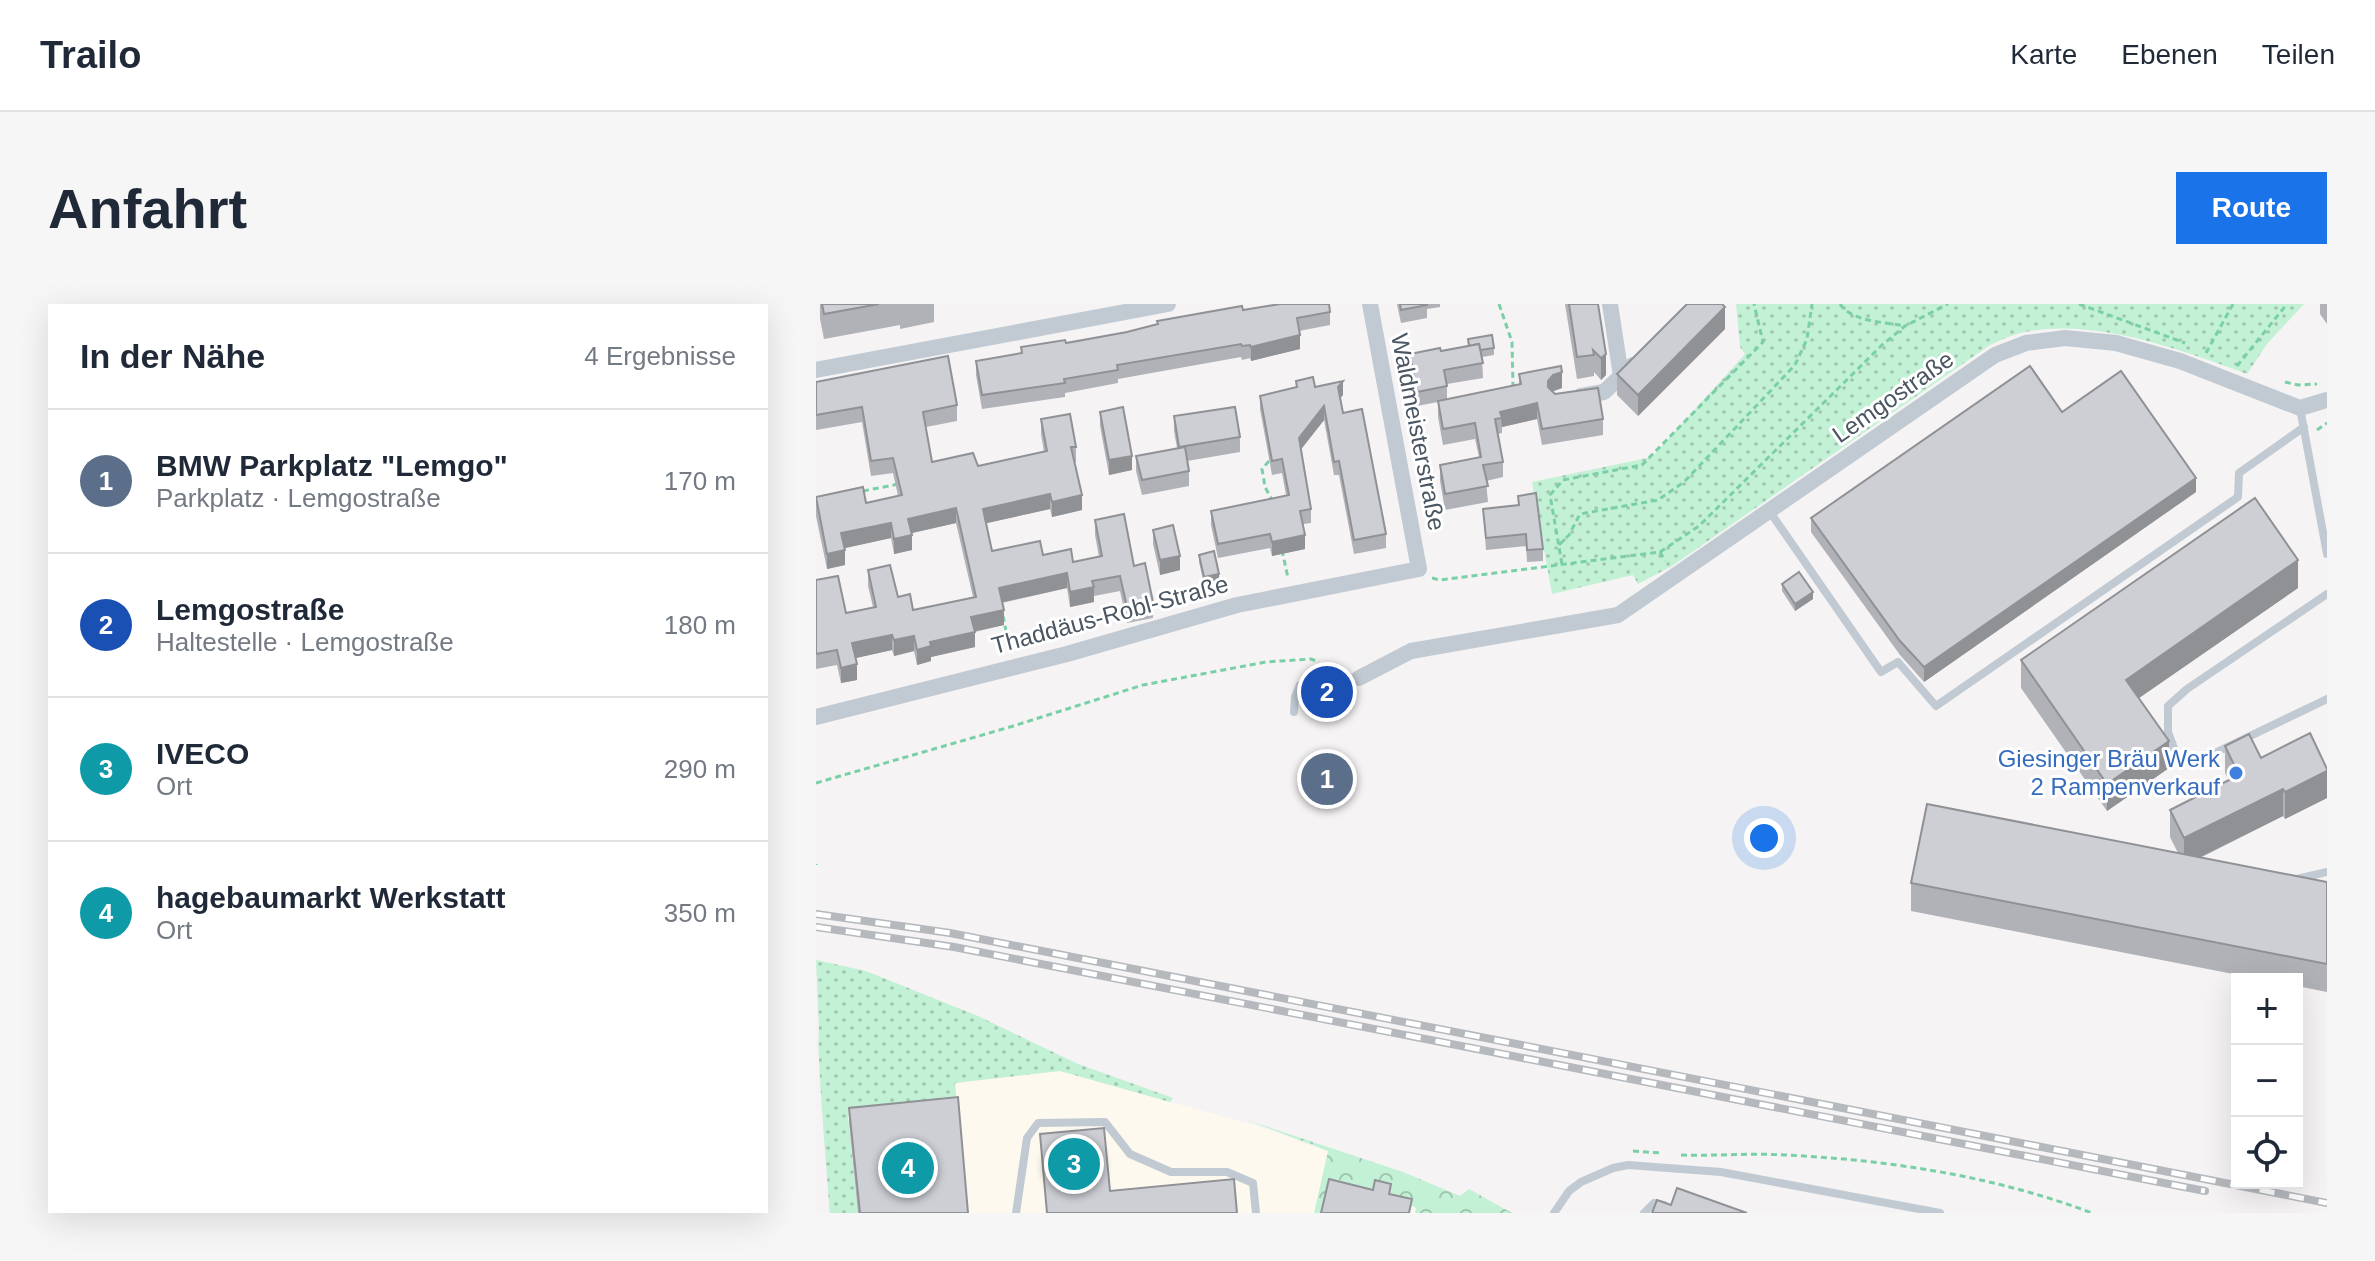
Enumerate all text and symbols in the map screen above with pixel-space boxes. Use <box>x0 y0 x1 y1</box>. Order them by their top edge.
text: Trailo <box>40 34 141 76</box>
text: Karte <box>2010 39 2077 70</box>
text: Ebenen <box>2121 39 2218 70</box>
text: Teilen <box>2262 39 2335 70</box>
button: Route <box>2176 172 2327 244</box>
text: Anfahrt <box>48 177 247 240</box>
street label: Waldmeisterstraße <box>1386 331 1451 533</box>
text: In der Nähe <box>80 337 265 375</box>
text: 4 Ergebnisse <box>584 341 736 371</box>
street label: Lemgostraße <box>1827 345 1958 448</box>
text: BMW Parkplatz "Lemgo" <box>156 449 508 482</box>
text: 1 <box>99 466 113 496</box>
text: 170 m <box>664 466 736 496</box>
text: Parkplatz · Lemgostraße <box>156 483 441 513</box>
street label: Thaddäus-Robl-Straße <box>988 570 1231 659</box>
text: Lemgostraße <box>156 593 344 626</box>
text: 2 <box>99 610 113 640</box>
text: 180 m <box>664 610 736 640</box>
text: Haltestelle · Lemgostraße <box>156 627 454 657</box>
pin: 2 <box>1301 662 1353 722</box>
text: IVECO <box>156 737 249 770</box>
place label: Giesinger Bräu Werk 2 Rampenverkauf <box>1998 745 2221 800</box>
pin: 1 <box>1301 749 1353 809</box>
text: 3 <box>99 754 113 784</box>
text: 290 m <box>664 754 736 784</box>
marker: Giesinger Bräu Werk 2 Rampenverkauf <box>2227 764 2245 782</box>
text: Ort <box>156 771 192 801</box>
your location <box>1744 818 1784 858</box>
text: hagebaumarkt Werkstatt <box>156 881 506 914</box>
text: 4 <box>99 898 113 928</box>
text: 350 m <box>664 898 736 928</box>
text: Ort <box>156 915 192 945</box>
map controls <box>2231 973 2303 1189</box>
button: + <box>2231 973 2303 1045</box>
button: − <box>2231 1045 2303 1117</box>
button: locate <box>2231 1117 2303 1189</box>
pin: 3 <box>1048 1134 1100 1194</box>
pin: 4 <box>882 1138 934 1198</box>

